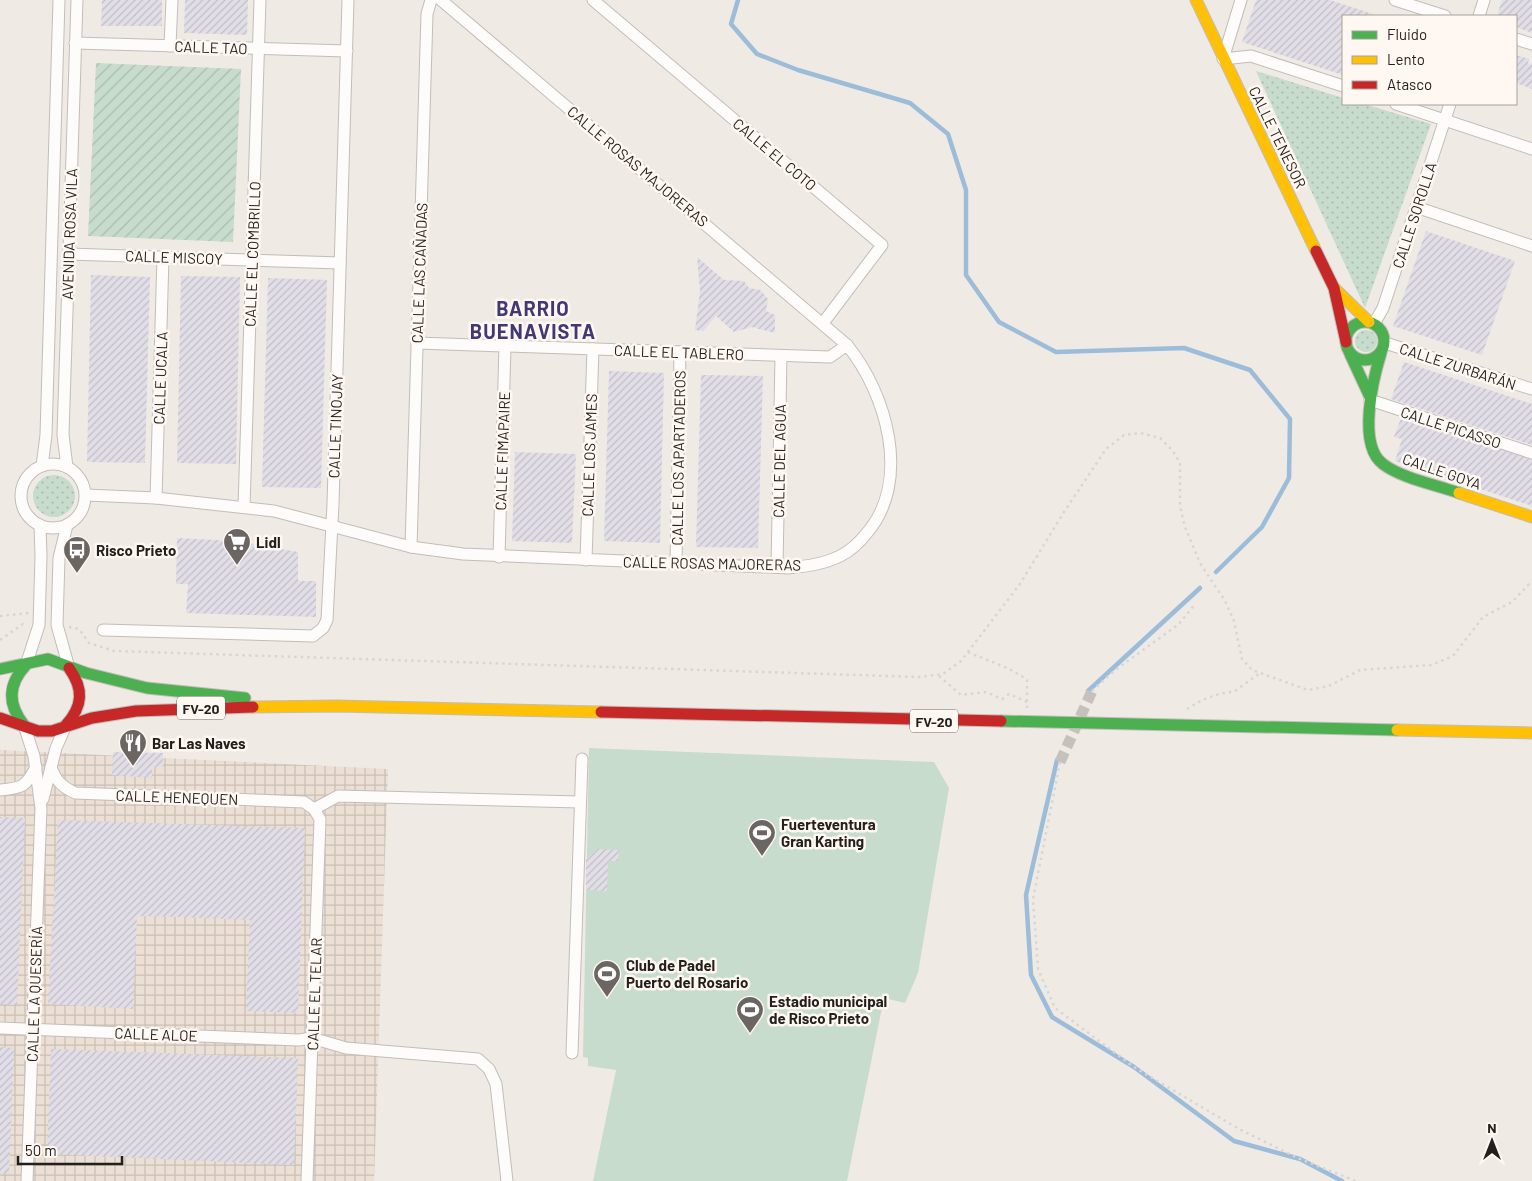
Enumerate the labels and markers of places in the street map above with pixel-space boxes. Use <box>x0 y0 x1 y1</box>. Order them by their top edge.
supermarket icon: Lidl <box>222 527 252 566</box>
place label: Lidl <box>256 533 281 551</box>
bus stop icon: Risco Prieto <box>62 535 92 574</box>
place label: Risco Prieto <box>96 541 176 559</box>
restaurant icon: Bar Las Naves <box>118 728 148 767</box>
place label: Bar Las Naves <box>152 734 246 752</box>
place label: Fuerteventura Gran Karting <box>781 815 876 850</box>
sports icon: Fuerteventura Gran Karting <box>747 818 777 857</box>
place label: Club de Padel Puerto del Rosario <box>626 956 748 991</box>
sports icon: Club de Padel Puerto del Rosario <box>592 959 622 998</box>
place label: Estadio municipal de Risco Prieto <box>769 992 887 1027</box>
sports icon: Estadio municipal de Risco Prieto <box>735 995 765 1034</box>

